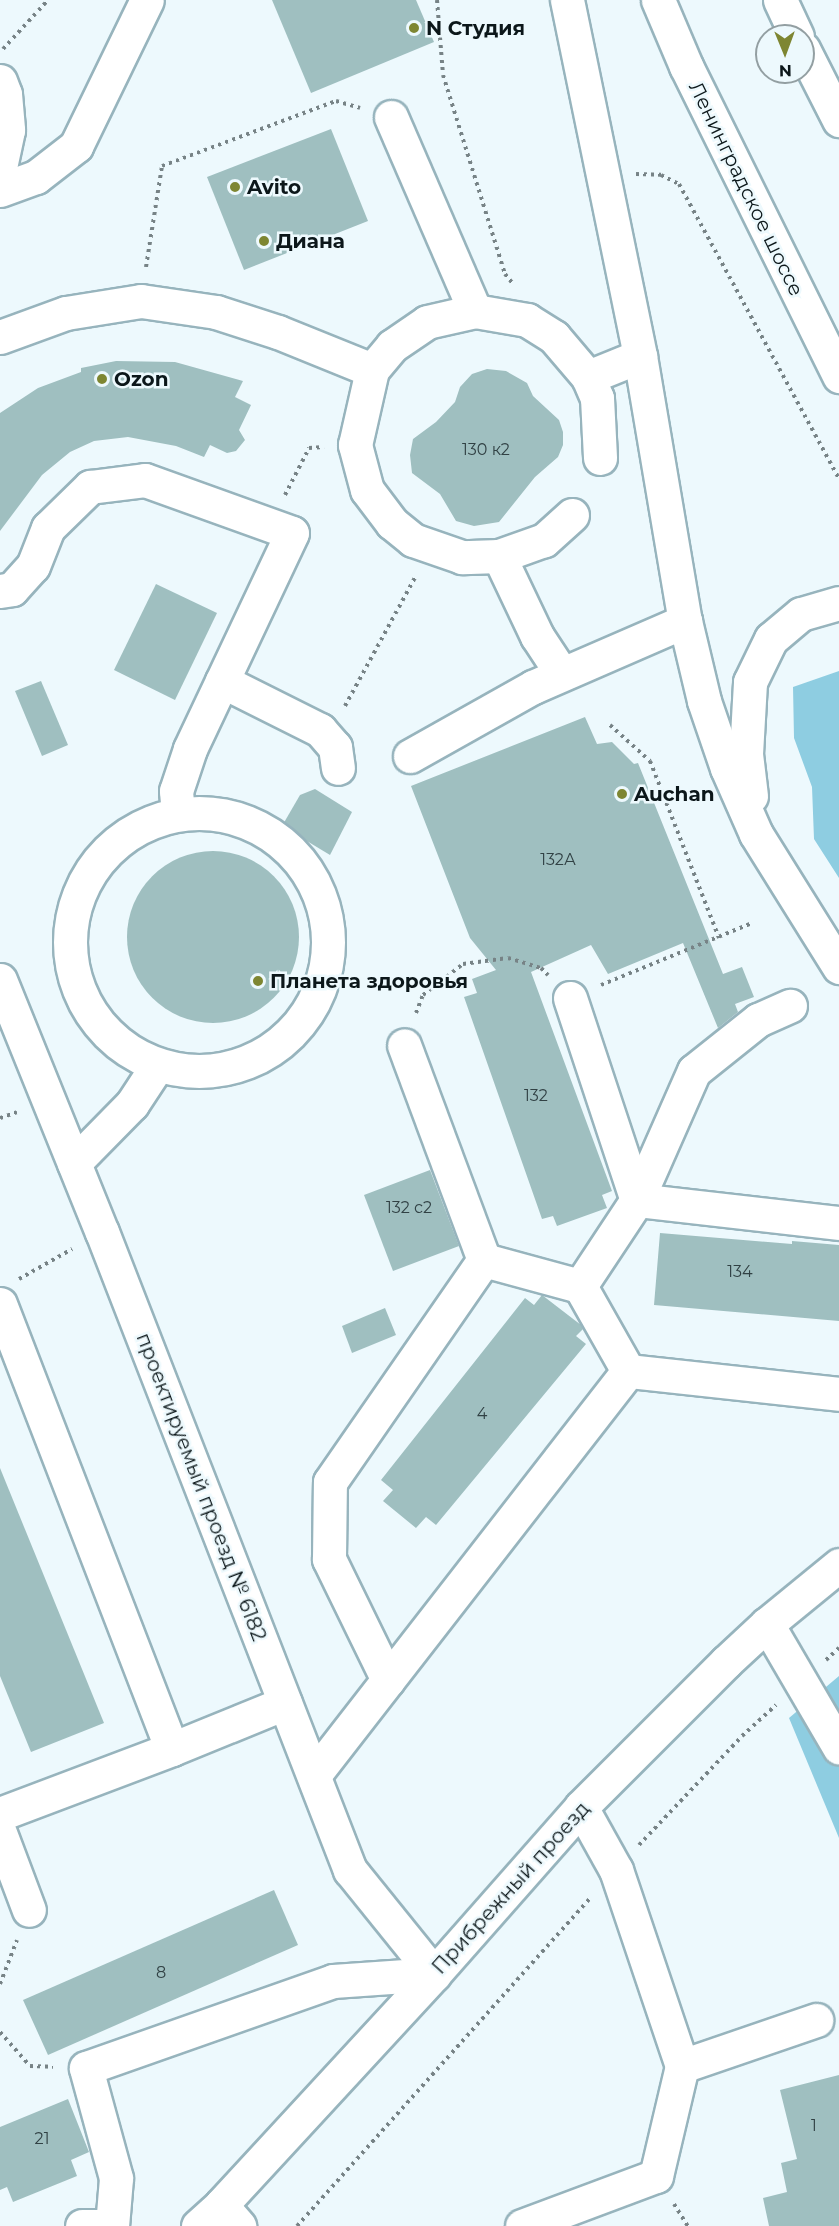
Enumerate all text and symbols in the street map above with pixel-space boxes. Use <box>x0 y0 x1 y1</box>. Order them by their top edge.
place label: N Студия <box>426 16 525 40</box>
marker: N Студия <box>407 21 421 35</box>
north arrow <box>755 24 815 84</box>
text: N <box>779 61 792 80</box>
street label: Ленинградское шоссе <box>684 78 808 300</box>
place label: Avito <box>247 175 301 199</box>
marker: Avito <box>228 180 242 194</box>
place label: Диана <box>276 229 345 253</box>
marker: Диана <box>257 234 271 248</box>
place label: Ozon <box>114 367 169 391</box>
marker: Ozon <box>95 372 109 386</box>
house number: 130 к2 <box>462 440 510 460</box>
place label: Auchan <box>634 782 715 806</box>
marker: Auchan <box>615 787 629 801</box>
house number: 132А <box>540 850 576 870</box>
place label: Планета здоровья <box>270 969 468 993</box>
marker: Планета здоровья <box>251 974 265 988</box>
house number: 132 <box>524 1086 548 1106</box>
house number: 132 с2 <box>386 1198 432 1218</box>
house number: 134 <box>727 1262 753 1282</box>
street label: проектируемый проезд № 6182 <box>131 1330 271 1644</box>
house number: 4 <box>477 1404 487 1424</box>
street label: Прибрежный проезд <box>427 1797 595 1979</box>
house number: 8 <box>156 1963 166 1983</box>
house number: 1 <box>811 2116 817 2136</box>
house number: 21 <box>35 2129 49 2149</box>

